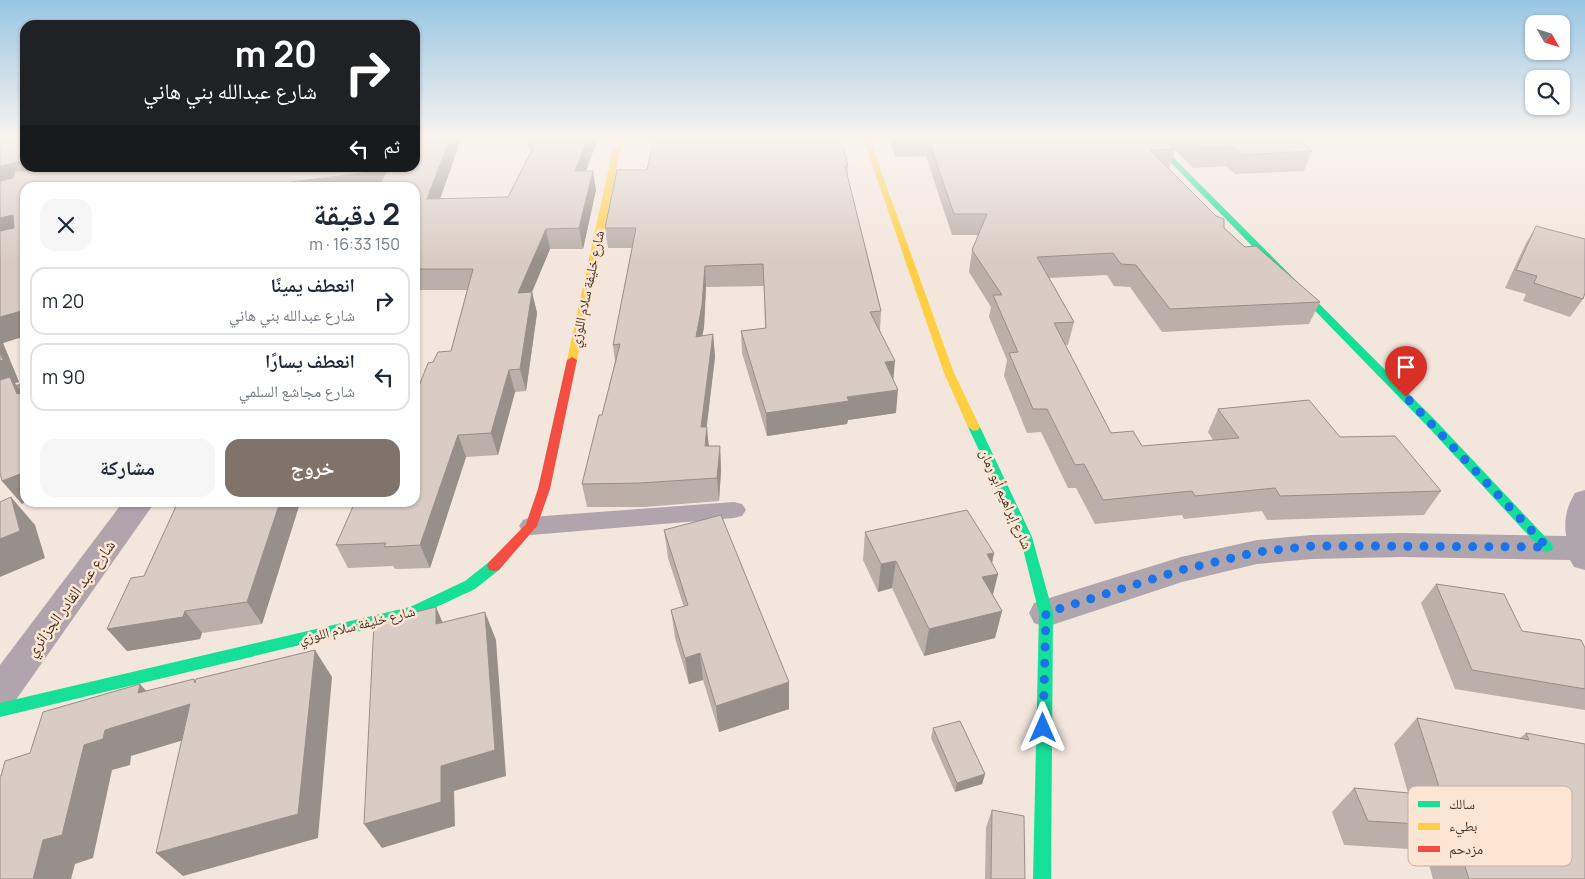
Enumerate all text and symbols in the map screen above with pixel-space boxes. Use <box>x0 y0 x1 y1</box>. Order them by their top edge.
north arrow <box>1525 15 1570 60</box>
map controls <box>1525 15 1570 115</box>
text: 20 m <box>235 30 317 78</box>
icon: right <box>335 40 400 105</box>
button: search <box>1525 70 1570 115</box>
text: شارع عبدالله بني هاني <box>143 76 317 106</box>
text: ثم <box>383 133 400 159</box>
icon: left <box>345 135 373 163</box>
text: 2 دقيقة <box>313 193 400 234</box>
button: close <box>40 199 92 251</box>
street label: شارع خليفة سلام اللوزي <box>565 229 611 350</box>
text: 150 m · 16:33 <box>309 233 400 255</box>
text: انعطف يمينًا <box>271 272 355 298</box>
icon: right <box>370 287 398 315</box>
text: 20 m <box>42 288 84 314</box>
text: شارع عبدالله بني هاني <box>229 304 355 326</box>
pin <box>1385 346 1427 397</box>
text: انعطف يسارًا <box>265 348 355 374</box>
icon: arrive <box>1392 353 1420 381</box>
icon: left <box>370 363 398 391</box>
text: 90 m <box>42 364 85 390</box>
text: شارع مجاشع السلمي <box>239 380 355 402</box>
button: مشاركة <box>40 439 215 497</box>
button: خروج <box>225 439 400 497</box>
street label: شارع إبراهيم أبو رمان <box>975 446 1037 552</box>
street label: شارع عبد القادر الجزائري <box>20 535 122 662</box>
street label: شارع خليفة سلام اللوزي <box>297 601 418 651</box>
position arrow <box>1016 701 1068 753</box>
legend <box>1408 786 1572 866</box>
text: سالك <box>1449 794 1475 813</box>
text: بطيء <box>1449 816 1478 838</box>
text: مزدحم <box>1449 839 1483 859</box>

